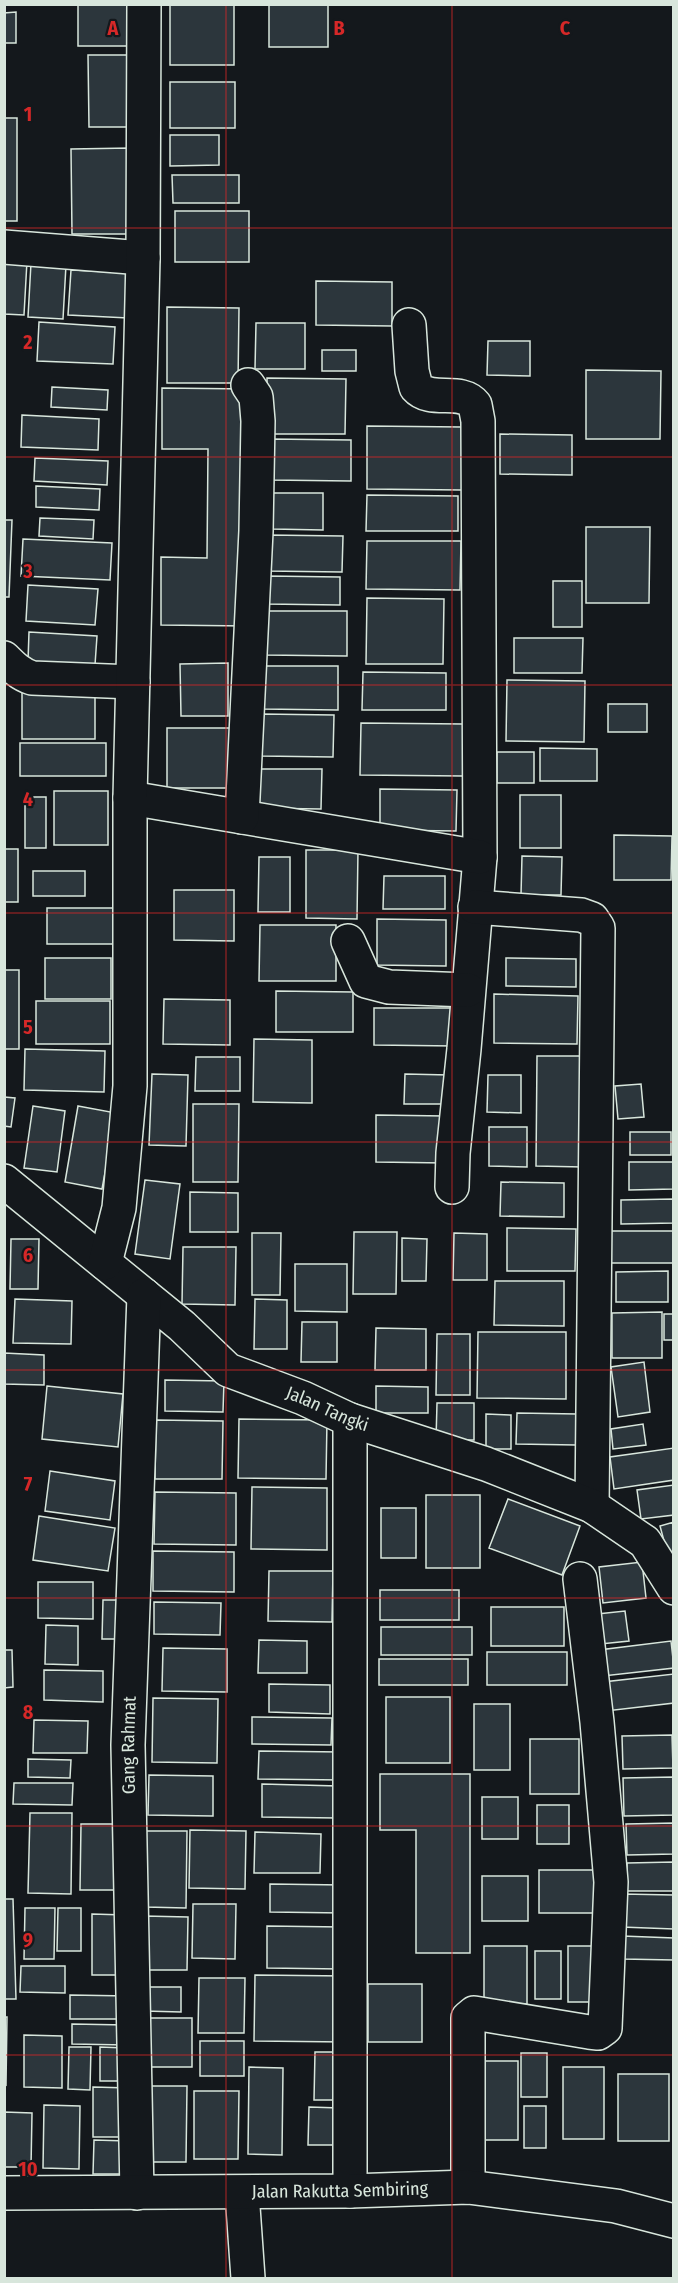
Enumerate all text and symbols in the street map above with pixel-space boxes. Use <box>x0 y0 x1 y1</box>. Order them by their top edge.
text: A <box>107 16 120 40</box>
text: B <box>333 16 345 40</box>
text: C <box>560 16 571 40</box>
text: 1 <box>24 102 32 126</box>
text: 2 <box>22 330 33 354</box>
text: 3 <box>22 559 33 583</box>
text: 4 <box>23 787 33 811</box>
text: 5 <box>23 1015 33 1039</box>
text: 6 <box>23 1243 33 1267</box>
street label: Jalan Tangki <box>283 1382 371 1436</box>
text: 7 <box>24 1472 33 1496</box>
street label: Gang Rahmat <box>117 1696 141 1794</box>
text: 8 <box>23 1700 34 1724</box>
text: 9 <box>23 1928 33 1952</box>
text: 10 <box>18 2157 38 2181</box>
street label: Jalan Rakutta Sembiring <box>252 2177 429 2203</box>

